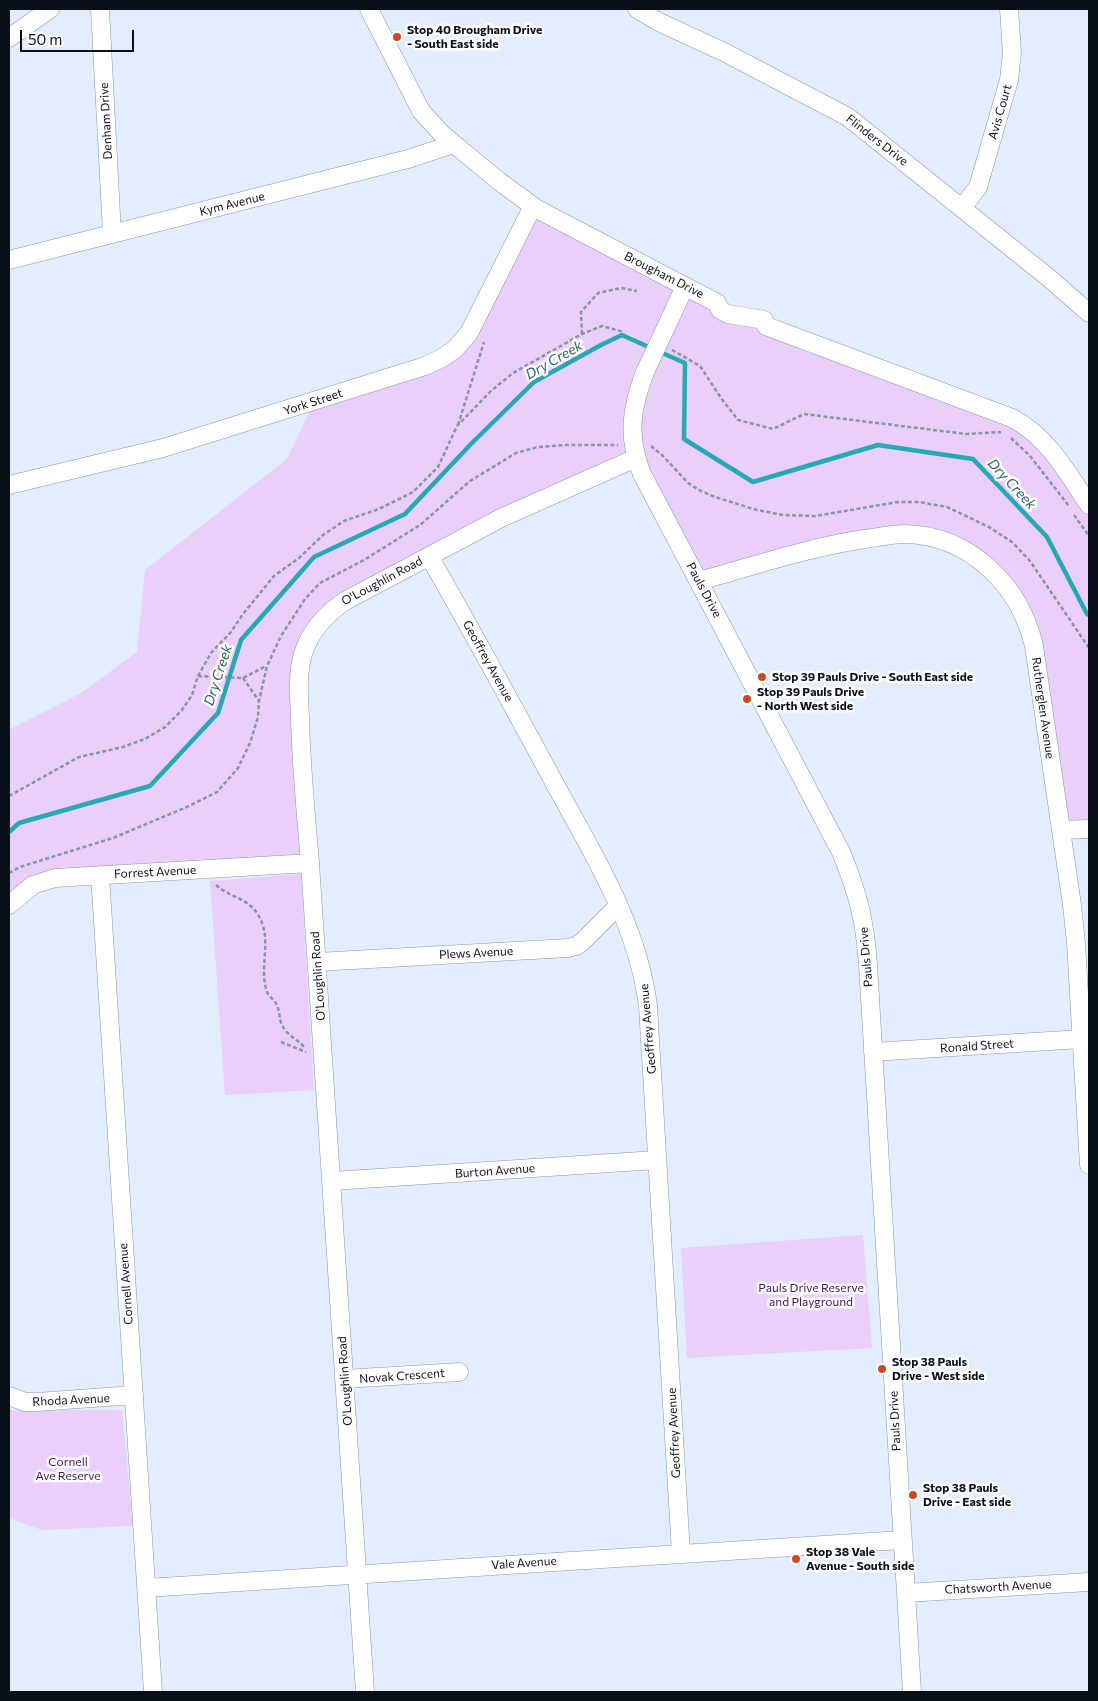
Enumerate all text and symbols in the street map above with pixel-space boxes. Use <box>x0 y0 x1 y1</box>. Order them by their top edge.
scale bar <box>22 20 136 52</box>
place label: Stop 40 Brougham Drive - South East side <box>407 23 542 51</box>
text: 50 m <box>28 30 62 48</box>
marker: Stop 40 Brougham Drive - South East side <box>391 31 403 43</box>
street label: Denham Drive <box>97 82 115 160</box>
street label: Avis Court <box>985 83 1015 141</box>
street label: Flinders Drive <box>843 111 911 169</box>
street label: Kym Avenue <box>198 189 266 219</box>
street label: Brougham Drive <box>622 249 706 301</box>
water label: Dry Creek <box>522 337 586 383</box>
street label: York Street <box>282 386 344 418</box>
water label: Dry Creek <box>984 455 1040 513</box>
street label: O'Loughlin Road <box>339 554 425 608</box>
street label: Pauls Drive <box>683 560 725 620</box>
street label: Geoffrey Avenue <box>460 618 516 704</box>
water label: Dry Creek <box>200 642 236 708</box>
street label: Rutherglen Avenue <box>1029 656 1057 760</box>
place label: Stop 39 Pauls Drive - South East side <box>772 670 973 684</box>
marker: Stop 39 Pauls Drive - South East side <box>756 671 768 683</box>
place label: Stop 39 Pauls Drive - North West side <box>757 685 864 713</box>
marker: Stop 39 Pauls Drive - North West side <box>741 693 753 705</box>
street label: Forrest Avenue <box>114 863 196 881</box>
street label: Pauls Drive <box>856 926 876 988</box>
street label: O'Loughlin Road <box>308 931 328 1021</box>
street label: Plews Avenue <box>439 944 513 962</box>
street label: Geoffrey Avenue <box>637 983 659 1075</box>
street label: Ronald Street <box>940 1036 1014 1056</box>
street label: Burton Avenue <box>454 1161 536 1181</box>
street label: Cornell Avenue <box>116 1243 136 1325</box>
park label: Pauls Drive Reserve and Playground <box>758 1281 864 1309</box>
street label: O'Loughlin Road <box>335 1336 355 1426</box>
place label: Stop 38 Pauls Drive - West side <box>892 1355 985 1383</box>
marker: Stop 38 Pauls Drive - West side <box>876 1363 888 1375</box>
street label: Novak Crescent <box>359 1366 445 1386</box>
street label: Geoffrey Avenue <box>664 1387 684 1479</box>
street label: Rhoda Avenue <box>32 1391 110 1409</box>
street label: Pauls Drive <box>886 1391 904 1451</box>
park label: Cornell Ave Reserve <box>35 1455 101 1483</box>
place label: Stop 38 Pauls Drive - East side <box>923 1481 1011 1509</box>
marker: Stop 38 Pauls Drive - East side <box>907 1489 919 1501</box>
place label: Stop 38 Vale Avenue - South side <box>806 1545 914 1573</box>
marker: Stop 38 Vale Avenue - South side <box>790 1553 802 1565</box>
street label: Vale Avenue <box>491 1554 557 1572</box>
street label: Chatsworth Avenue <box>944 1577 1052 1597</box>

